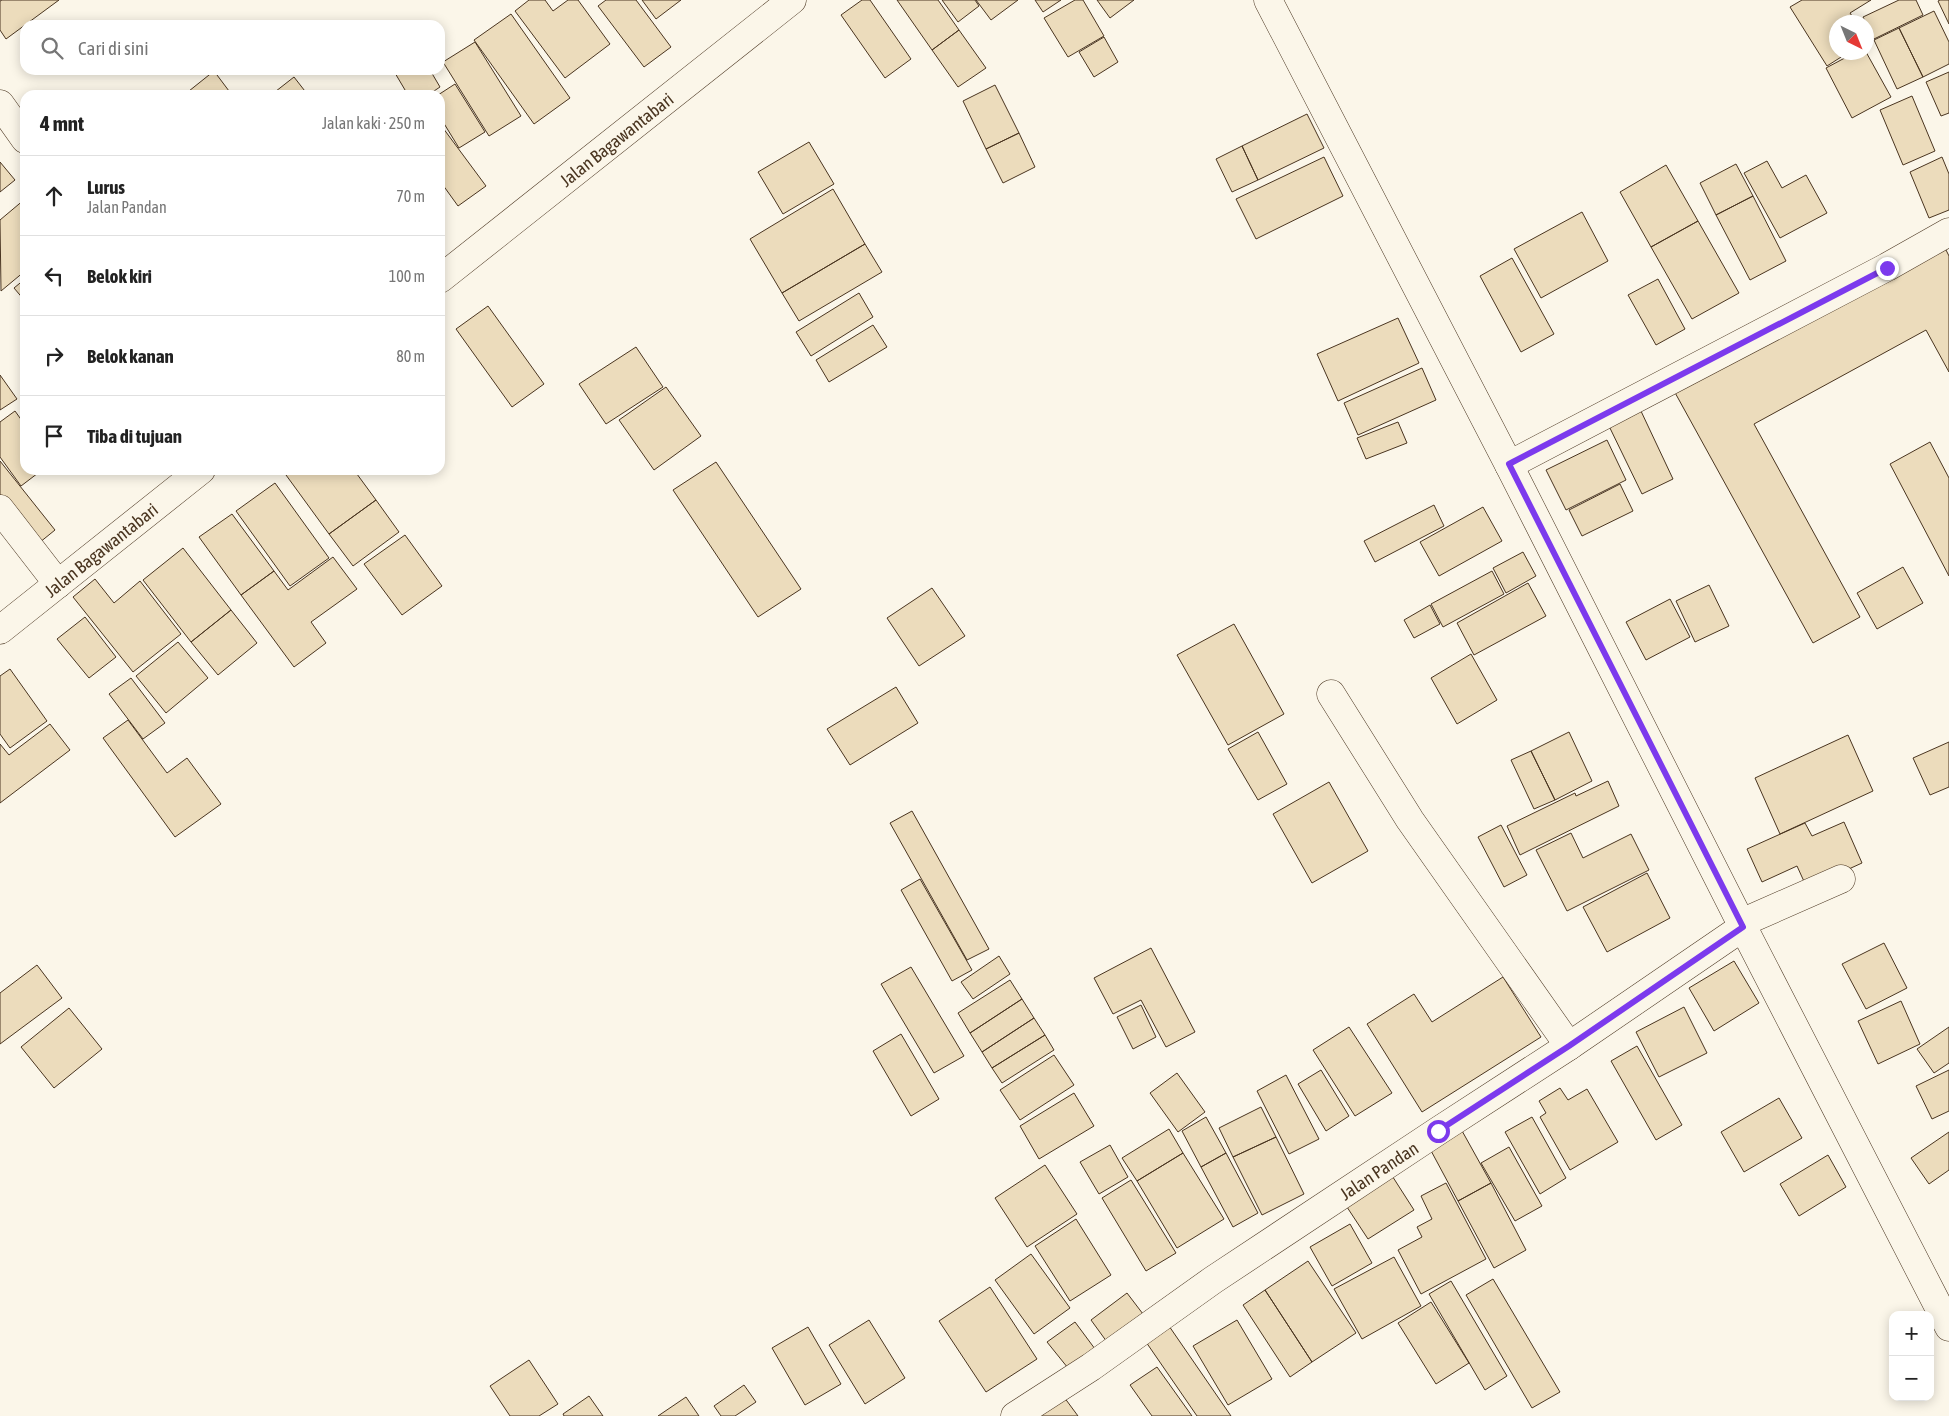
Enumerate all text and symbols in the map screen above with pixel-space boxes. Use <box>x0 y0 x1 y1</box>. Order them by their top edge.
north arrow <box>1829 15 1874 60</box>
search box <box>20 20 445 75</box>
icon: search <box>38 34 66 62</box>
text: Cari di sini <box>78 37 149 59</box>
street label: Jalan Bagawantabari <box>555 88 677 191</box>
text: 4 mnt <box>40 111 84 135</box>
text: Jalan kaki · 250 m <box>322 114 425 132</box>
text: Lurus <box>87 176 125 198</box>
icon: ahead <box>40 182 68 210</box>
text: 70 m <box>396 187 425 205</box>
text: Jalan Pandan <box>87 198 167 216</box>
route end <box>1876 257 1899 280</box>
icon: left <box>40 262 68 290</box>
text: Belok kiri <box>87 265 152 287</box>
text: 100 m <box>389 267 425 285</box>
icon: right <box>40 342 68 370</box>
text: Belok kanan <box>87 345 174 367</box>
text: 80 m <box>396 347 425 365</box>
icon: arrive <box>40 422 68 450</box>
text: Tiba di tujuan <box>87 425 182 447</box>
street label: Jalan Bagawantabari <box>40 498 162 601</box>
route start <box>1427 1120 1450 1143</box>
street label: Jalan Pandan <box>1335 1137 1422 1204</box>
map controls <box>1889 1311 1934 1401</box>
button: + <box>1889 1311 1934 1356</box>
button: − <box>1889 1356 1934 1401</box>

